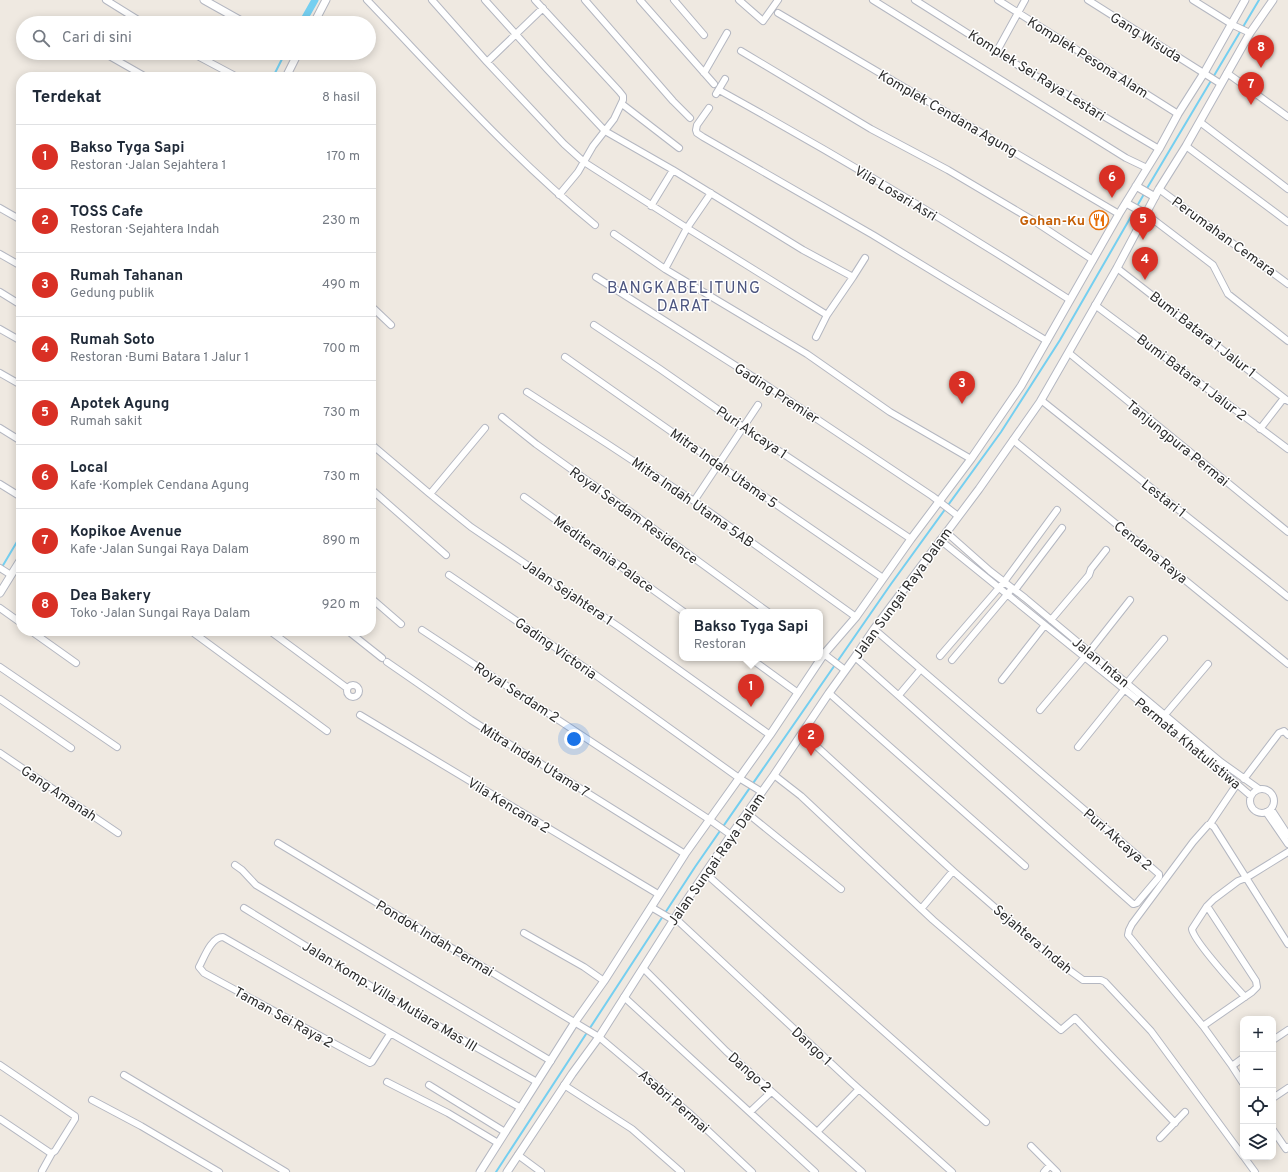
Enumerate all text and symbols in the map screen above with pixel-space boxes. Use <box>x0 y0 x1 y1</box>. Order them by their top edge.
street label: Gang Wisuda <box>1106 10 1184 67</box>
street label: Komplek Pesona Alam <box>1024 14 1151 102</box>
search box <box>16 16 376 60</box>
icon: search <box>30 27 52 49</box>
street label: Komplek Sei Raya Lestari <box>964 27 1108 125</box>
text: Cari di sini <box>62 29 132 48</box>
pin: 8 <box>1248 35 1274 68</box>
street label: Komplek Cendana Agung <box>875 67 1020 161</box>
pin: 7 <box>1238 72 1264 105</box>
text: Terdekat <box>32 87 101 109</box>
text: 8 hasil <box>322 90 360 106</box>
text: Bakso Tyga Sapi <box>70 139 184 158</box>
text: 1 <box>42 149 48 165</box>
text: 170 m <box>326 149 360 165</box>
text: Restoran · Jalan Sejahtera 1 <box>70 158 226 174</box>
street label: Vila Losari Asri <box>851 163 939 226</box>
pin: 6 <box>1099 165 1125 198</box>
street label: Perumahan Cemara <box>1168 194 1279 281</box>
text: TOSS Cafe <box>70 203 143 222</box>
pin: 5 <box>1130 207 1156 240</box>
restaurant icon: Gohan-Ku <box>1088 209 1110 231</box>
text: 2 <box>41 213 49 229</box>
text: 230 m <box>322 213 360 229</box>
place label: Gohan-Ku <box>1019 213 1085 230</box>
text: Restoran · Sejahtera Indah <box>70 222 219 238</box>
pin: 4 <box>1132 247 1158 280</box>
text: Rumah Tahanan <box>70 267 183 286</box>
text: 3 <box>41 277 49 293</box>
text: 490 m <box>322 277 360 293</box>
district label: BANGKABELITUNG DARAT <box>607 279 761 317</box>
text: Gedung publik <box>70 286 154 302</box>
street label: Bumi Batara 1 Jalur 1 <box>1146 288 1259 382</box>
text: Rumah Soto <box>70 331 155 350</box>
street label: Bumi Batara 1 Jalur 2 <box>1133 331 1249 425</box>
text: 4 <box>41 341 49 357</box>
text: 700 m <box>323 341 360 357</box>
text: Restoran · Bumi Batara 1 Jalur 1 <box>70 350 249 366</box>
street label: Gading Premier <box>730 360 822 428</box>
pin: 3 <box>949 371 975 404</box>
text: Apotek Agung <box>70 395 169 414</box>
street label: Tanjungpura Permai <box>1122 398 1232 491</box>
street label: Puri Akcaya 1 <box>712 403 790 463</box>
text: 5 <box>41 405 49 421</box>
text: 730 m <box>323 405 360 421</box>
text: Rumah sakit <box>70 414 142 430</box>
street label: Mitra Indah Utama 5 <box>666 426 780 513</box>
street label: Mitra Indah Utama 5AB <box>628 455 757 552</box>
text: Local <box>70 459 108 478</box>
street label: Royal Serdam Residence <box>566 464 701 568</box>
text: 6 <box>41 469 49 485</box>
text: 730 m <box>323 469 360 485</box>
street label: Lestari 1 <box>1137 477 1189 522</box>
text: Kafe · Komplek Cendana Agung <box>70 478 249 494</box>
street label: Mediterania Palace <box>550 513 657 597</box>
street label: Cendana Raya <box>1110 518 1190 588</box>
text: Kopikoe Avenue <box>70 523 182 542</box>
street label: Jalan Sungai Raya Dalam <box>850 525 957 663</box>
text: 7 <box>42 533 48 549</box>
text: 890 m <box>322 533 360 549</box>
text: Kafe · Jalan Sungai Raya Dalam <box>70 542 249 558</box>
street label: Jalan Sejahtera 1 <box>519 557 616 630</box>
text: Dea Bakery <box>70 587 151 606</box>
text: 8 <box>41 597 49 613</box>
text: 920 m <box>322 597 360 613</box>
text: Toko · Jalan Sungai Raya Dalam <box>70 606 250 622</box>
popup <box>679 609 823 661</box>
street label: Gading Victoria <box>511 615 599 684</box>
text: Bakso Tyga Sapi <box>694 618 808 637</box>
street label: Jalan Intan <box>1068 634 1132 692</box>
text: Restoran <box>694 637 746 653</box>
street label: Royal Serdam 2 <box>470 659 562 727</box>
pin: 1 <box>738 674 764 707</box>
street label: Permata Khatulistiwa <box>1130 695 1244 794</box>
street label: Mitra Indah Utama 7 <box>476 721 592 802</box>
pin: 2 <box>798 723 824 756</box>
your location <box>564 729 584 749</box>
street label: Gang Amanah <box>17 763 99 826</box>
street label: Vila Kencana 2 <box>464 775 553 838</box>
street label: Jalan Sungai Raya Dalam <box>665 790 770 929</box>
street label: Puri Akcaya 2 <box>1079 806 1155 875</box>
street label: Pondok Indah Permai <box>372 897 496 981</box>
street label: Sejahtera Indah <box>989 902 1075 978</box>
street label: Jalan Komp. Villa Mutiara Mas III <box>299 938 480 1056</box>
street label: Taman Sei Raya 2 <box>231 984 336 1053</box>
map controls <box>1240 1016 1276 1160</box>
button: + <box>1240 1016 1276 1052</box>
street label: Dango 1 <box>787 1024 835 1070</box>
street label: Dango 2 <box>724 1049 774 1097</box>
button: − <box>1240 1052 1276 1088</box>
street label: Asabri Permai <box>634 1067 712 1137</box>
button: locate <box>1240 1088 1276 1124</box>
button: layers <box>1240 1124 1276 1160</box>

